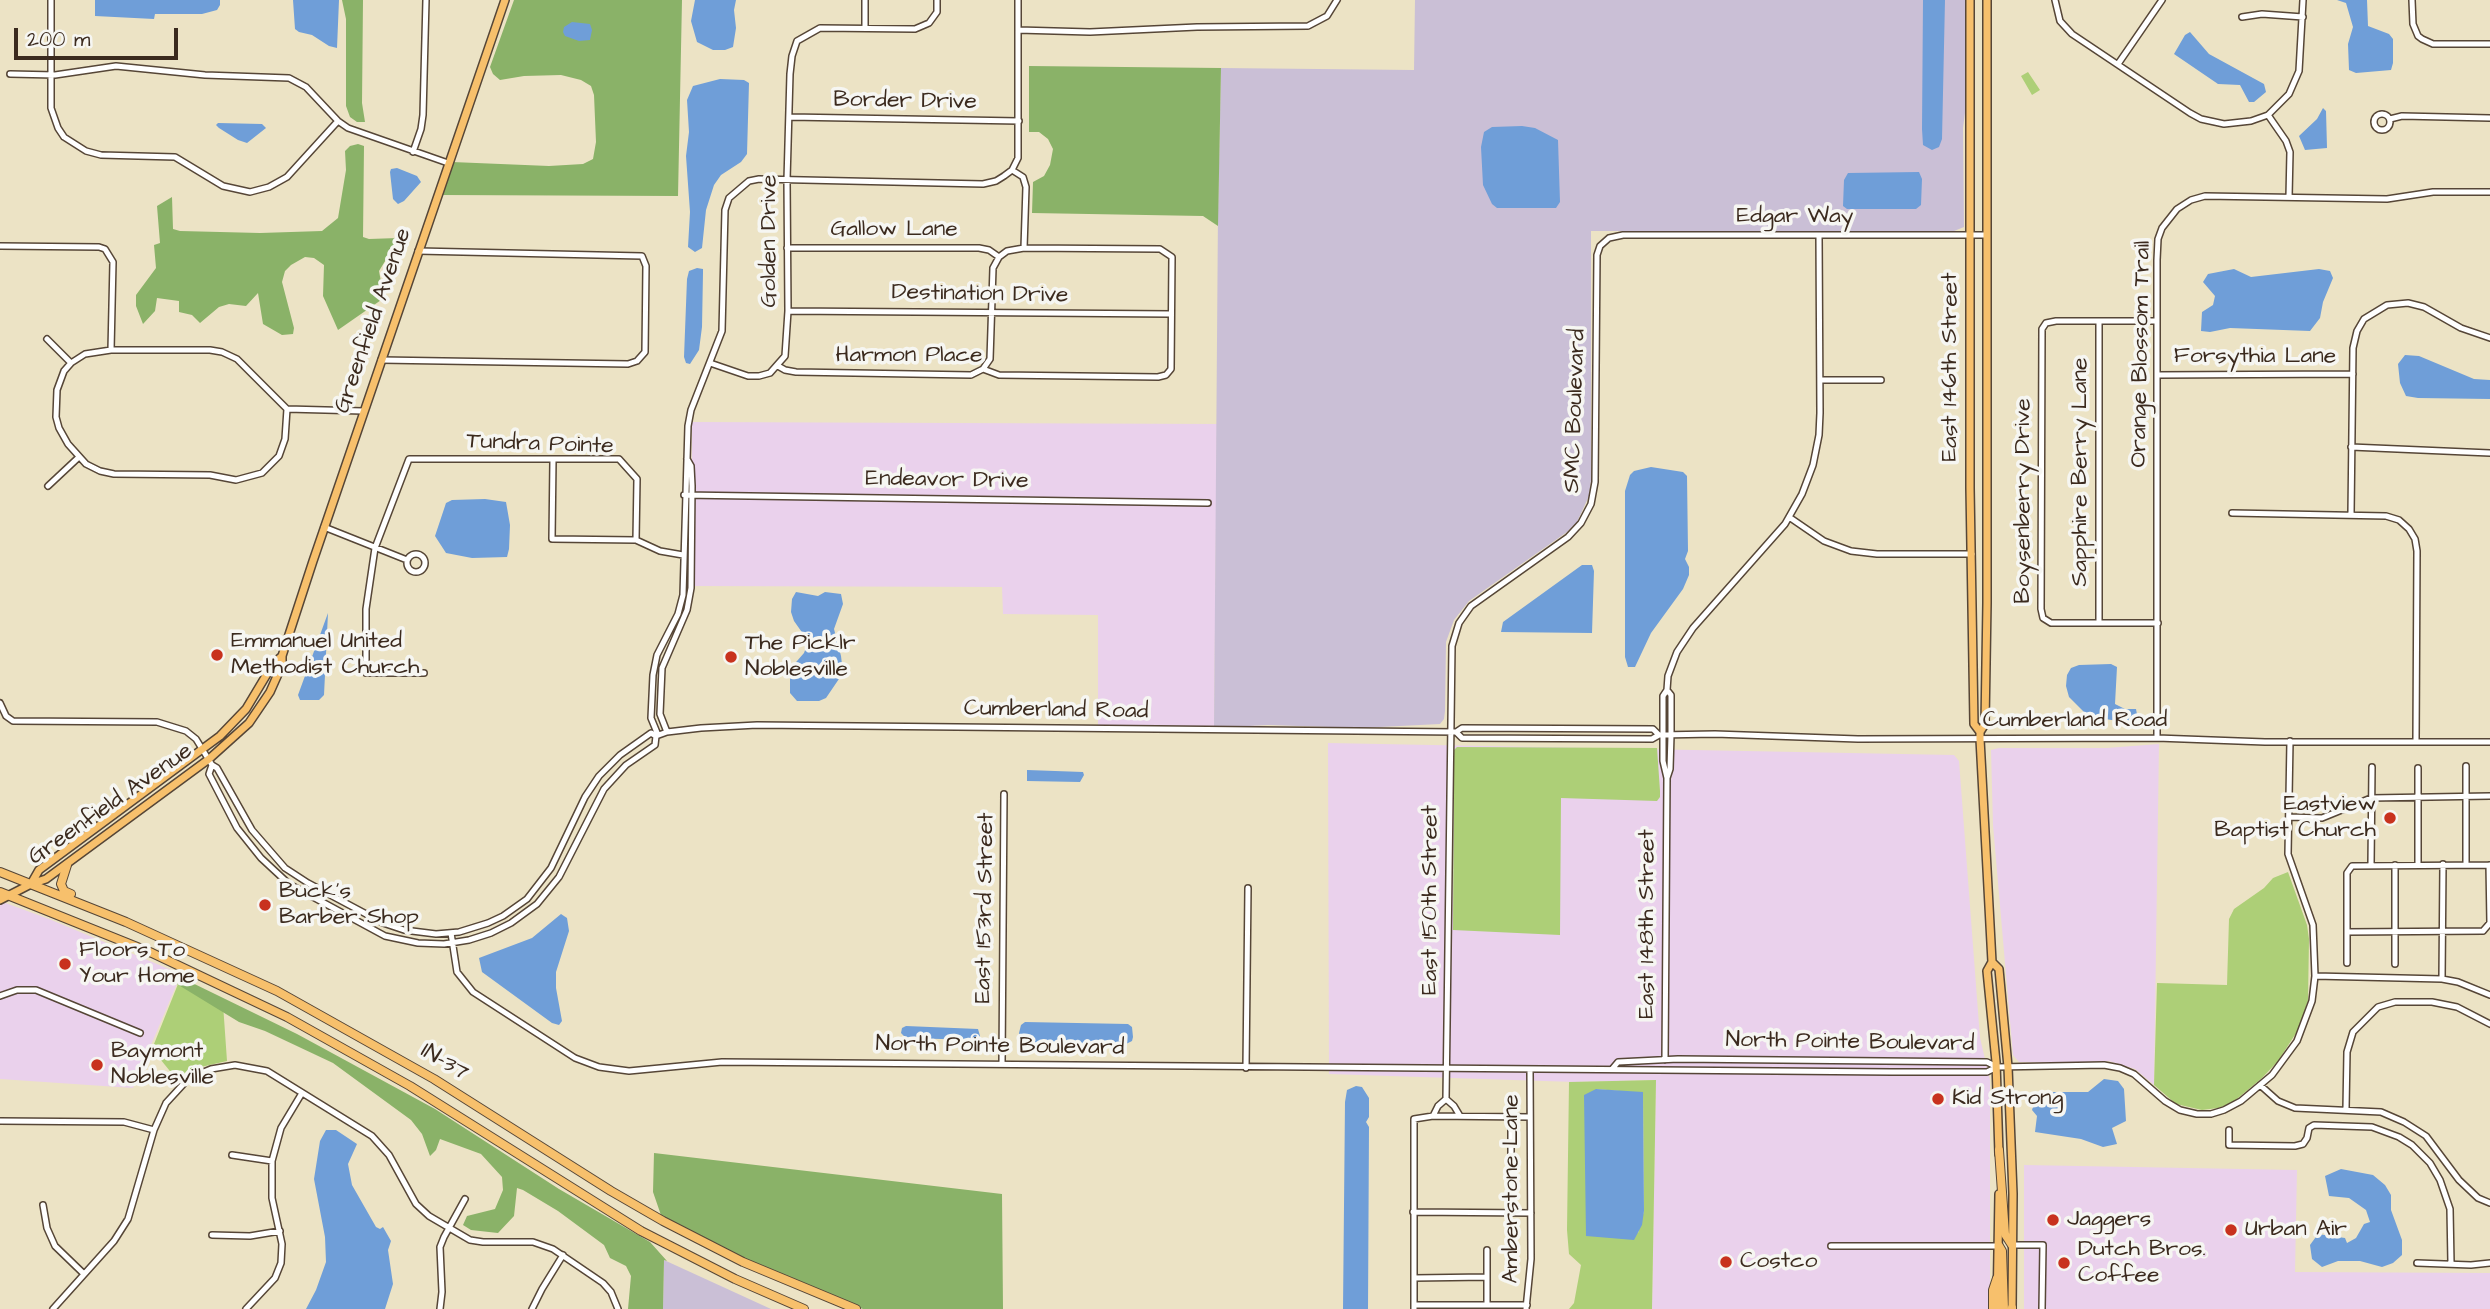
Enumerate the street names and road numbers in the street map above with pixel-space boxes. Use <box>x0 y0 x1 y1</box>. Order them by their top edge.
street label: Border Drive <box>833 87 977 117</box>
street label: Golden Drive <box>756 175 784 307</box>
street label: Edgar Way <box>1737 203 1853 231</box>
street label: Gallow Lane <box>830 216 958 244</box>
street label: Greenfield Avenue <box>329 225 419 417</box>
street label: Orange Blossom Trail <box>2126 240 2158 468</box>
street label: East 146th Street <box>1937 272 1965 462</box>
street label: Destination Drive <box>891 280 1069 310</box>
street label: SMC Boulevard <box>1559 328 1593 494</box>
street label: Harmon Place <box>836 342 982 370</box>
street label: Forsythia Lane <box>2174 343 2336 371</box>
street label: Sapphire Berry Lane <box>2067 358 2095 586</box>
street label: Boysenberry Drive <box>2010 398 2038 604</box>
street label: Tundra Pointe <box>466 429 614 461</box>
street label: Endeavor Drive <box>865 466 1029 496</box>
street label: Cumberland Road <box>963 696 1149 726</box>
street label: Cumberland Road <box>1983 707 2167 735</box>
street label: Greenfield Avenue <box>24 738 198 872</box>
street label: East 150th Street <box>1417 805 1445 995</box>
street label: East 153rd Street <box>971 812 1001 1004</box>
street label: East 148th Street <box>1634 829 1662 1019</box>
street label: North Pointe Boulevard <box>1725 1027 1975 1059</box>
street label: North Pointe Boulevard <box>875 1031 1125 1063</box>
street label: IN-37 <box>415 1038 473 1088</box>
street label: Amberstone Lane <box>1498 1094 1526 1284</box>

